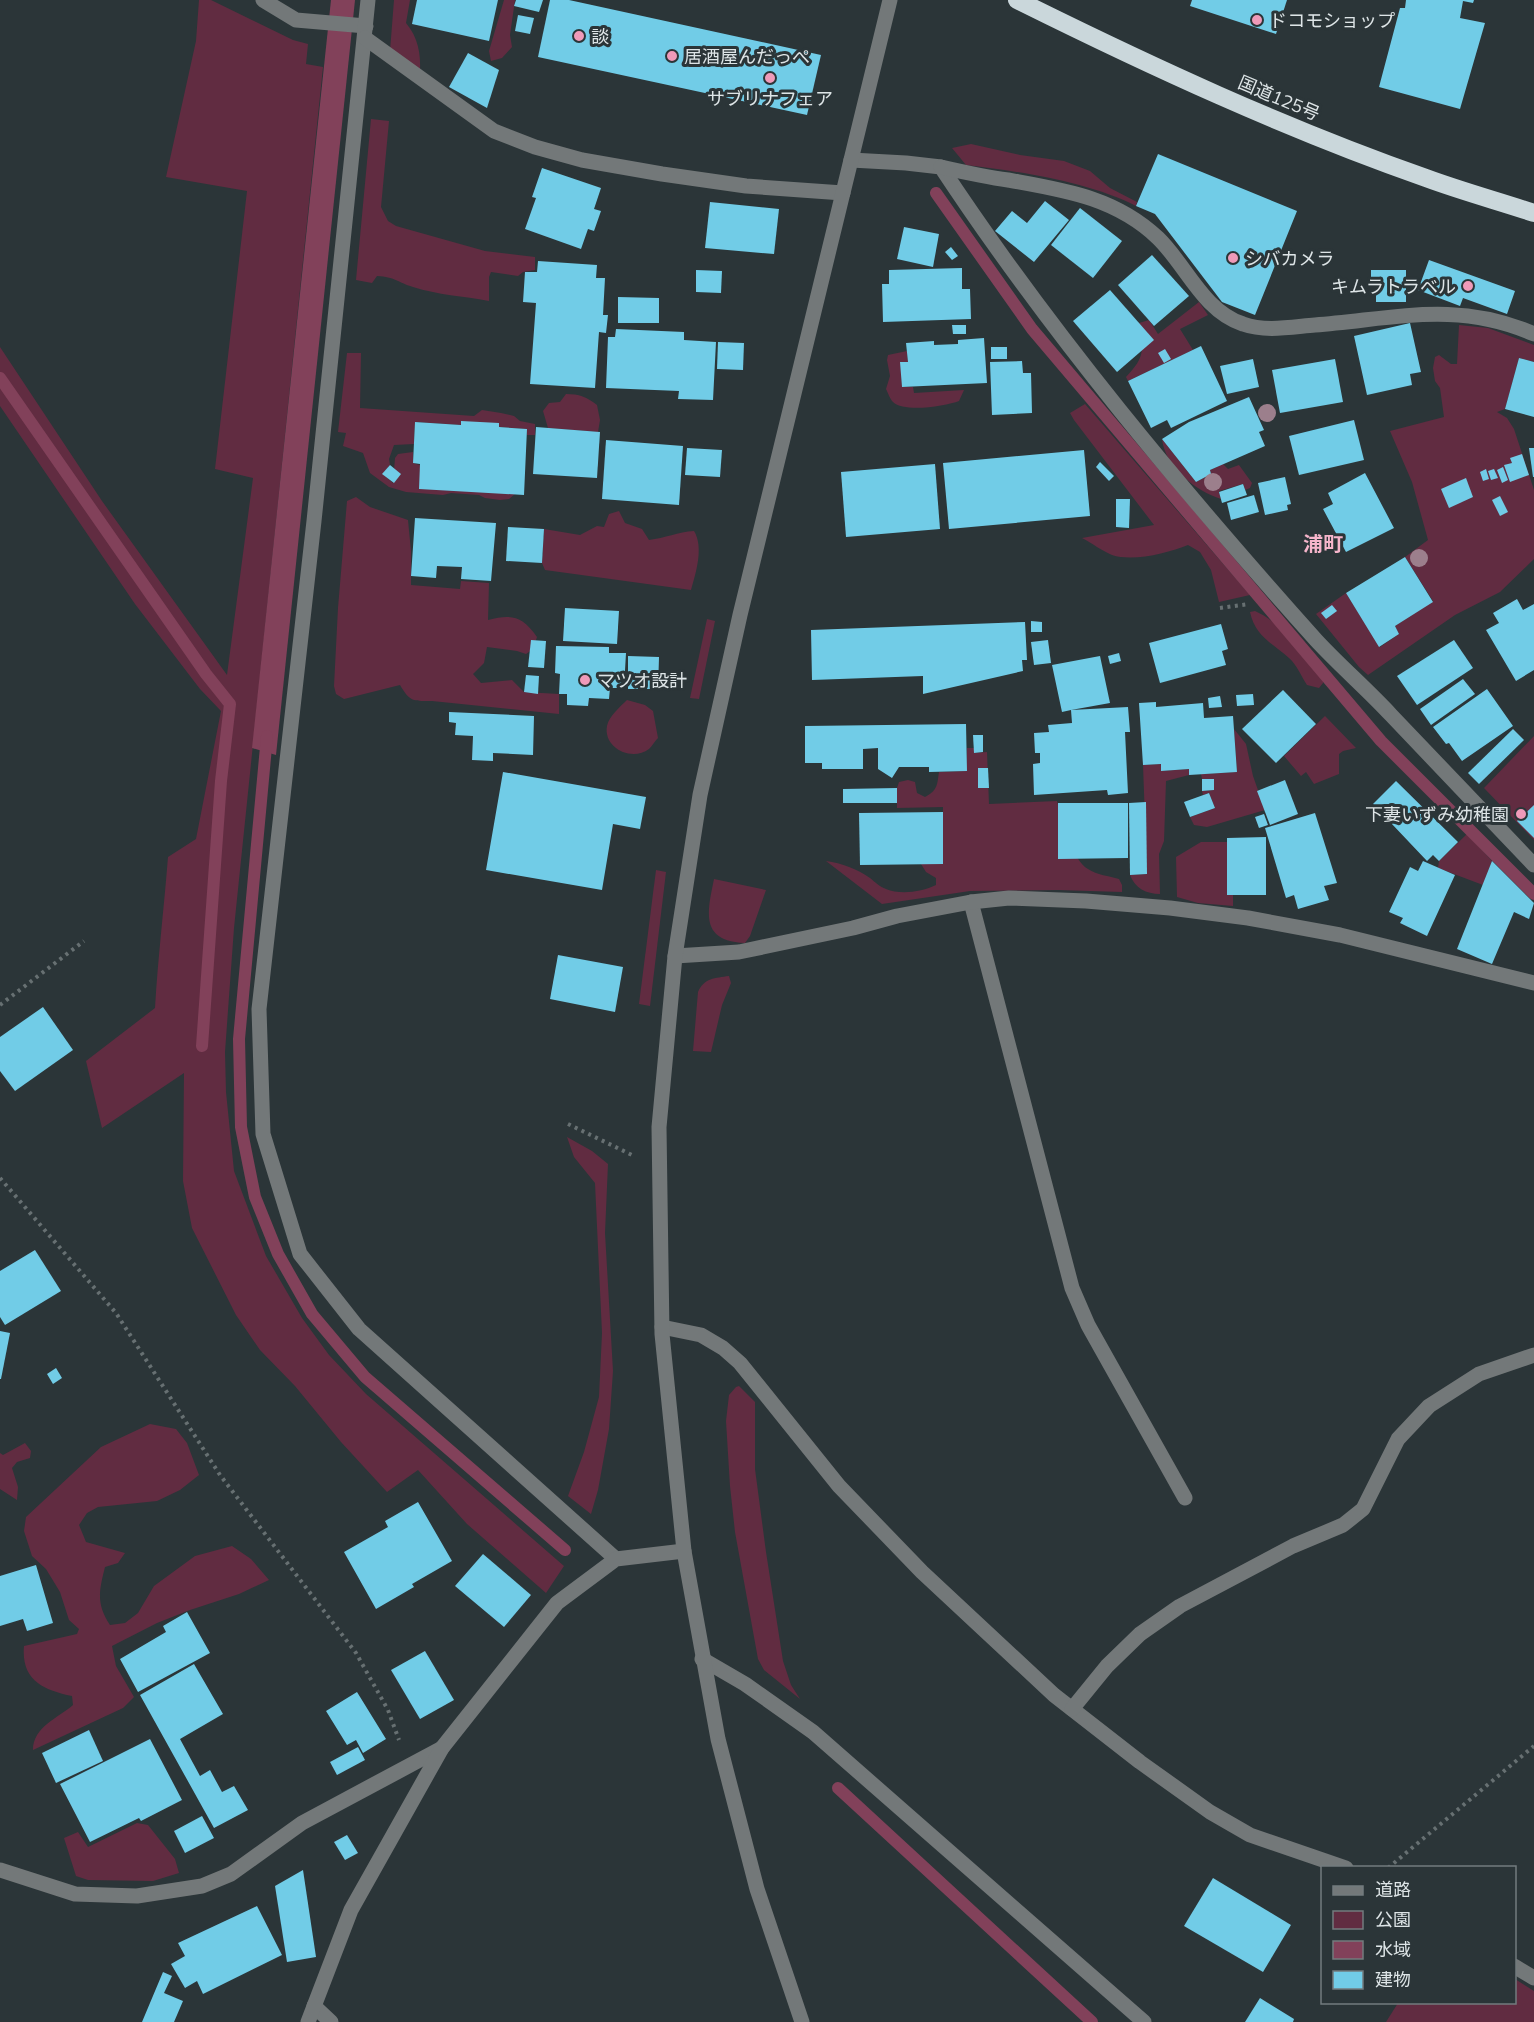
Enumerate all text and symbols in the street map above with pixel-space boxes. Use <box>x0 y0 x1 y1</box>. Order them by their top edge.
place label: ドコモショップ <box>1269 9 1395 32</box>
marker: ドコモショップ <box>1250 13 1264 27</box>
place label: 談 <box>591 25 609 48</box>
marker: 談 <box>572 29 586 43</box>
place label: 居酒屋んだっぺ <box>684 45 810 68</box>
marker: 居酒屋んだっぺ <box>665 49 679 63</box>
marker: サブリナフェア <box>763 71 777 85</box>
street label: 国道125号 <box>1235 71 1323 125</box>
place label: サブリナフェア <box>707 87 833 110</box>
place label: シバカメラ <box>1245 247 1334 270</box>
marker: シバカメラ <box>1226 251 1240 265</box>
place label: キムラトラベル <box>1331 275 1456 298</box>
marker: キムラトラベル <box>1461 279 1475 293</box>
district label: 浦町 <box>1303 531 1343 556</box>
place label: マツオ設計 <box>597 669 687 692</box>
marker: マツオ設計 <box>578 673 592 687</box>
place label: 下妻いずみ幼稚園 <box>1365 803 1509 826</box>
marker: 下妻いずみ幼稚園 <box>1514 807 1528 821</box>
legend <box>1321 1866 1516 2004</box>
text: 道路 <box>1375 1878 1411 1901</box>
text: 公園 <box>1375 1908 1411 1931</box>
text: 水域 <box>1375 1938 1411 1961</box>
text: 建物 <box>1375 1968 1411 1991</box>

